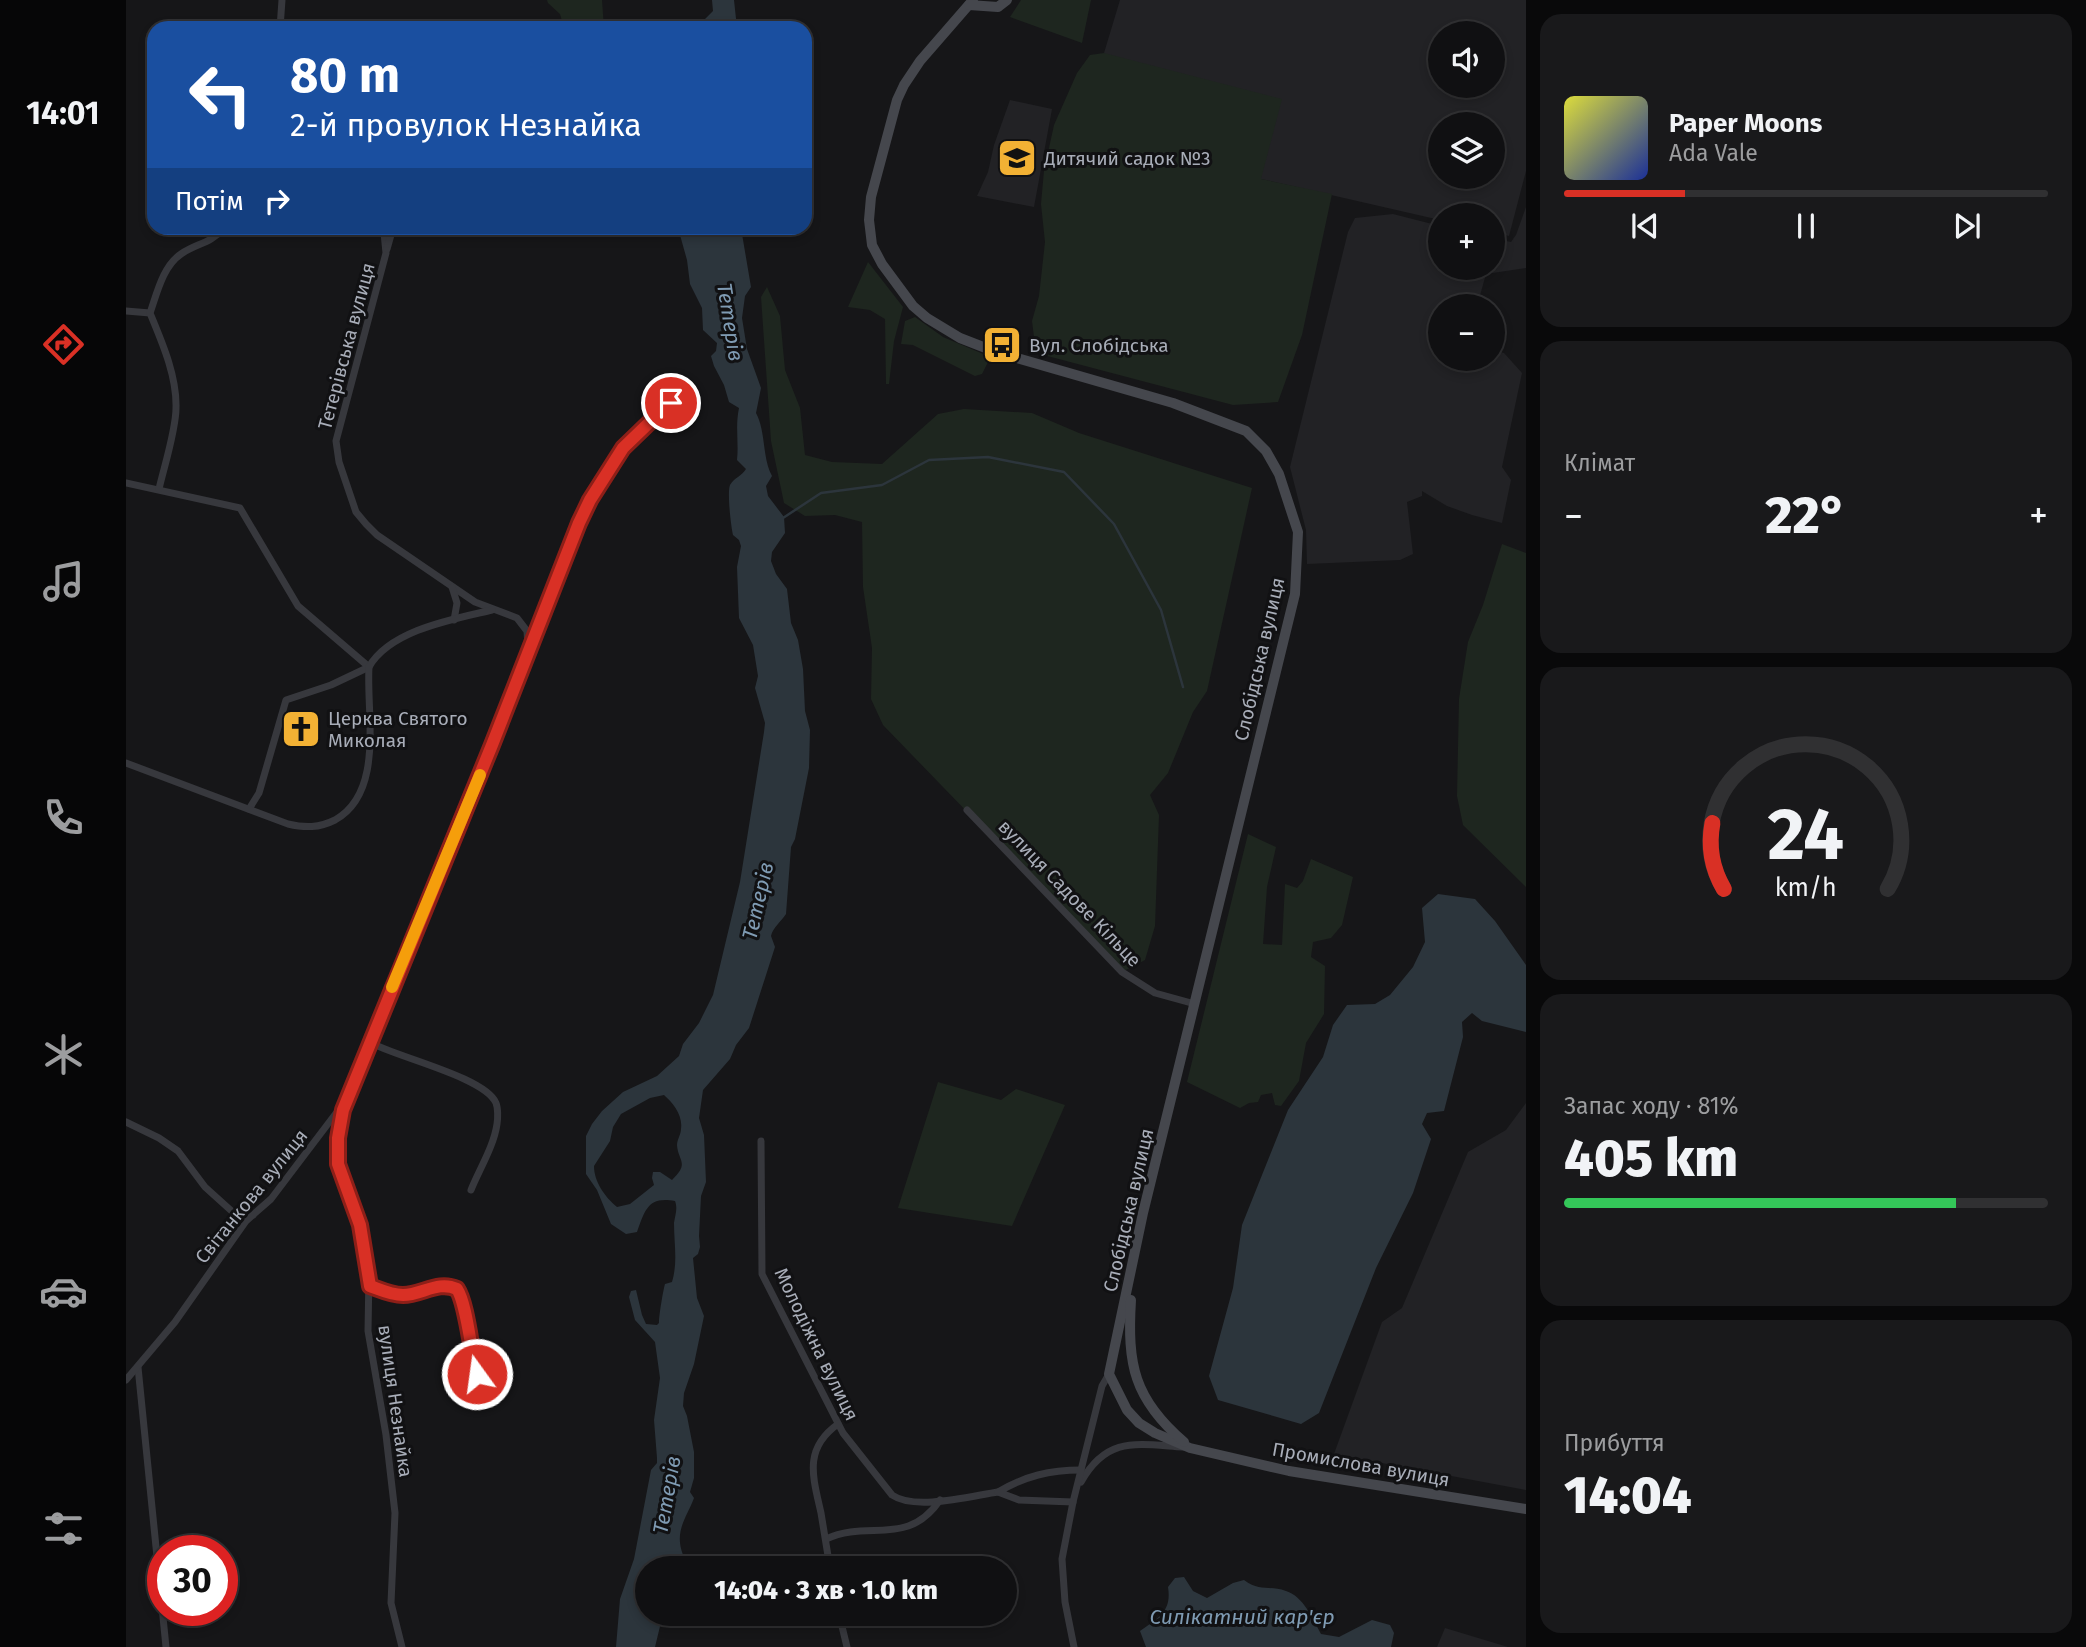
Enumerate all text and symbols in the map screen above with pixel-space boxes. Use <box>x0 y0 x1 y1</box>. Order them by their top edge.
map controls <box>1428 21 1505 371</box>
button: sound <box>1428 21 1505 98</box>
text: 80 m <box>290 46 400 105</box>
icon: left <box>175 49 266 140</box>
text: 14:01 <box>26 94 100 132</box>
text: 2-й провулок Незнайка <box>290 106 642 144</box>
text: Paper Moons <box>1669 108 1822 139</box>
button: layers <box>1428 112 1505 189</box>
school or university icon: Дитячий садок №3 <box>996 137 1038 179</box>
text: Ada Vale <box>1669 139 1758 167</box>
place label: Дитячий садок №3 <box>1043 147 1211 170</box>
icon: right <box>258 182 296 220</box>
text: Потім <box>175 186 244 217</box>
button: + <box>1428 203 1505 280</box>
icon: previous <box>1626 207 1664 245</box>
icon: pause <box>1787 207 1825 245</box>
icon: next <box>1948 207 1986 245</box>
street label: Тетерівська вулиця <box>313 260 380 432</box>
water label: Тетерів <box>711 281 749 363</box>
button: − <box>1428 294 1505 371</box>
icon: directions <box>39 320 88 369</box>
bus stop icon: Вул. Слобідська <box>981 324 1023 366</box>
place label: Вул. Слобідська <box>1029 334 1169 357</box>
pin <box>641 373 701 433</box>
icon: arrive <box>652 384 690 422</box>
text: Клімат <box>1564 449 1635 477</box>
text: 22° <box>1765 484 1847 547</box>
text: − <box>1564 493 1583 539</box>
text: + <box>2029 493 2048 539</box>
icon: music <box>39 557 88 606</box>
street label: Слобідська вулиця <box>1230 575 1289 743</box>
place label: Церква Святого Миколая <box>328 707 468 752</box>
church icon: Церква Святого Миколая <box>280 708 322 750</box>
text: 24 <box>1768 792 1844 879</box>
icon: phone <box>39 793 88 842</box>
street label: вулиця Садове Кільце <box>993 815 1146 972</box>
water label: Тетерів <box>737 860 779 942</box>
text: km/h <box>1775 873 1837 903</box>
icon: climate <box>39 1030 88 1079</box>
text: Запас ходу · 81% <box>1564 1092 1739 1120</box>
street label: Світанкова вулиця <box>190 1125 313 1268</box>
street label: Слобідська вулиця <box>1099 1126 1158 1294</box>
text: 405 km <box>1564 1127 1738 1190</box>
street label: Молодіжна вулиця <box>770 1264 864 1424</box>
icon: car <box>39 1267 88 1316</box>
street label: вулиця Незнайка <box>373 1323 418 1479</box>
position arrow <box>440 1337 514 1411</box>
text: Прибуття <box>1564 1429 1665 1457</box>
street label: Промислова вулиця <box>1270 1438 1451 1491</box>
water label: Тетерів <box>647 1454 687 1536</box>
text: 14:04 <box>1564 1464 1692 1527</box>
icon: filters <box>39 1504 88 1553</box>
speed limit sign: 30 <box>147 1535 238 1626</box>
text: 14:04 · 3 хв · 1.0 km <box>714 1575 938 1606</box>
water label: Силікатний кар'єр <box>1149 1604 1335 1630</box>

